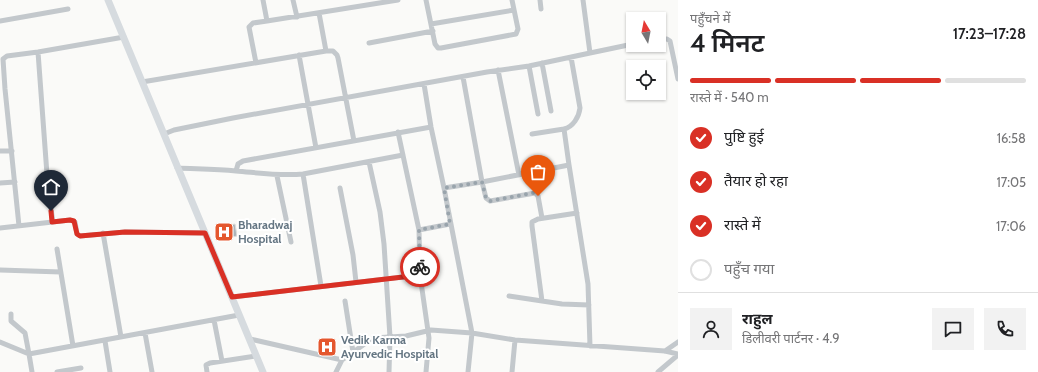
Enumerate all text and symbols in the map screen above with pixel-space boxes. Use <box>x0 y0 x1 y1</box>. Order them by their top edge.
text: पहुँचने में <box>690 10 730 26</box>
north arrow <box>626 12 666 52</box>
map controls <box>626 12 666 100</box>
text: 17:23–17:28 <box>953 25 1026 43</box>
text: 4 मिनट <box>690 27 764 59</box>
button: locate <box>626 60 666 100</box>
text: रास्ते में · 540 m <box>690 89 769 105</box>
icon: check <box>690 127 712 149</box>
text: पुष्टि हुई <box>724 128 764 146</box>
text: 16:58 <box>997 130 1026 146</box>
pin <box>521 155 555 196</box>
icon: bag <box>527 161 549 183</box>
pin <box>34 170 68 211</box>
icon: check <box>690 171 712 193</box>
text: तैयार हो रहा <box>724 172 788 190</box>
text: 17:05 <box>996 174 1026 190</box>
icon: home <box>40 176 62 198</box>
icon: check <box>690 215 712 237</box>
text: रास्ते में <box>724 216 761 234</box>
place label: Bharadwaj Hospital <box>238 217 292 246</box>
text: 17:06 <box>996 218 1026 234</box>
hospital icon: Bharadwaj Hospital <box>213 221 235 243</box>
courier <box>400 247 440 287</box>
icon: bike <box>409 256 431 278</box>
text: पहुँच गया <box>724 260 774 278</box>
button: person <box>690 308 732 350</box>
button: chat <box>932 308 974 350</box>
button: phone <box>984 308 1026 350</box>
text: राहुल <box>742 310 773 328</box>
text: डिलीवरी पार्टनर · 4.9 <box>742 330 840 346</box>
place label: Vedik Karma Ayurvedic Hospital <box>341 332 438 361</box>
hospital icon: Vedik Karma Ayurvedic Hospital <box>316 336 338 358</box>

